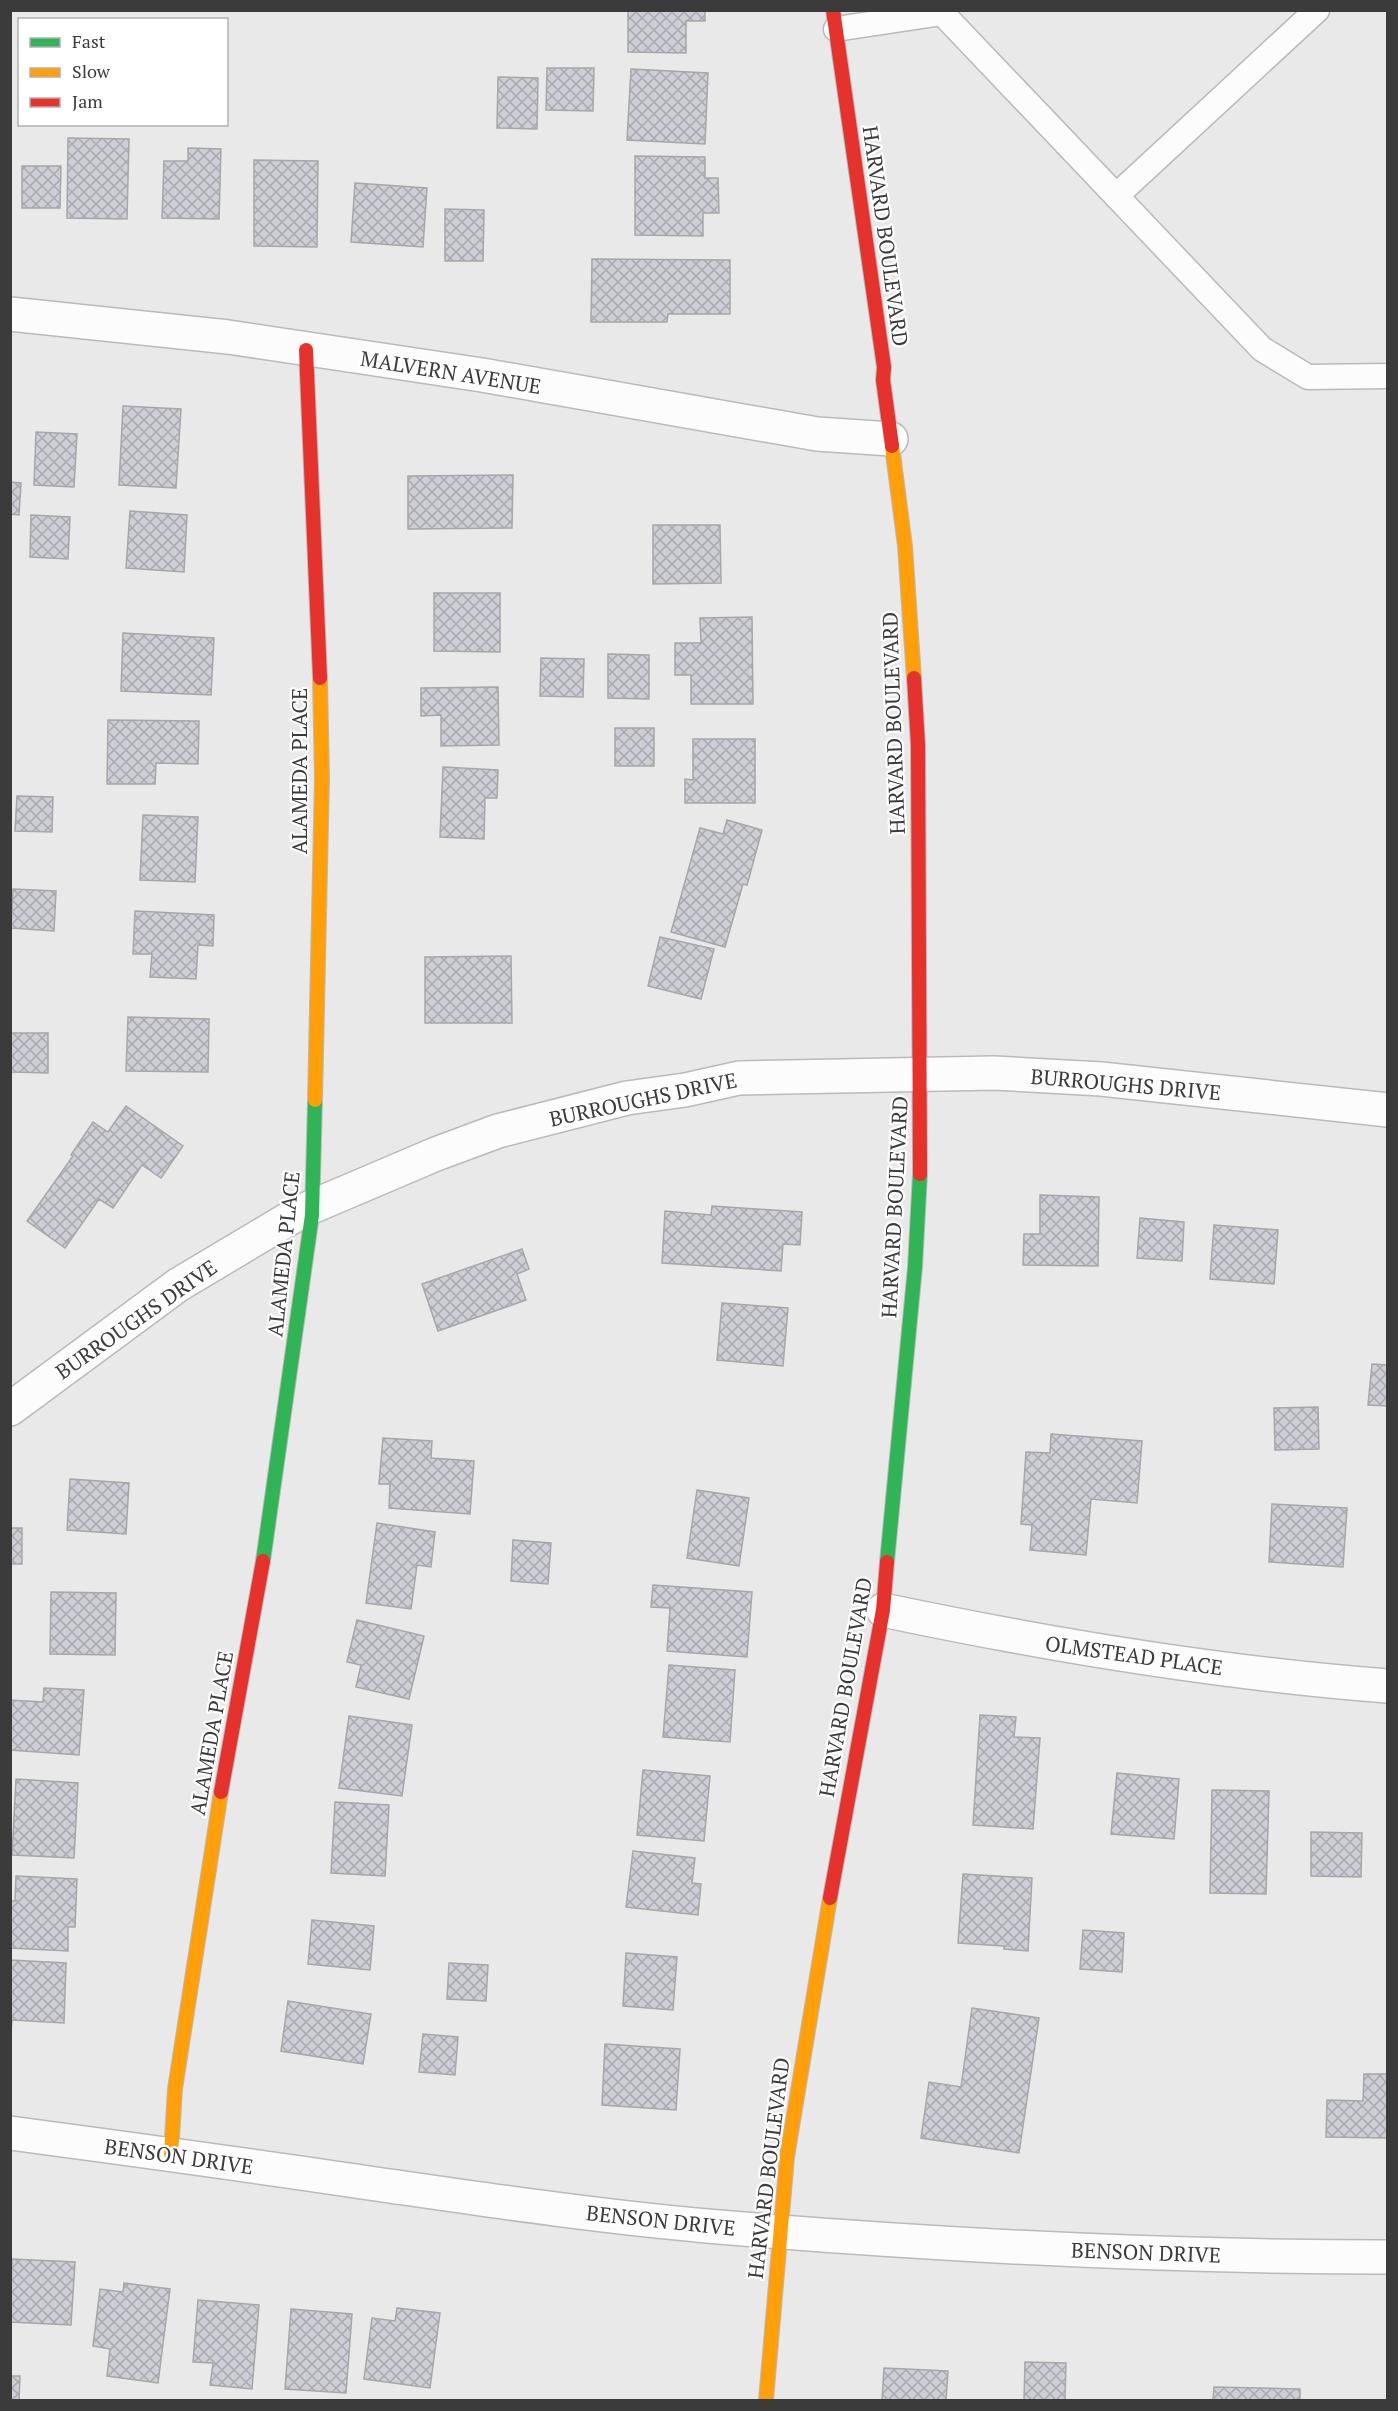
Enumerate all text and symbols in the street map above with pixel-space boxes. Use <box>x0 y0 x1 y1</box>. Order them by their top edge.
legend <box>18 18 228 126</box>
text: Fast <box>72 29 106 53</box>
text: Slow <box>72 59 111 83</box>
text: Jam <box>72 89 103 113</box>
street label: HARVARD BOULEVARD <box>857 124 915 348</box>
street label: MALVERN AVENUE <box>359 344 543 400</box>
street label: HARVARD BOULEVARD <box>875 611 911 835</box>
street label: ALAMEDA PLACE <box>285 688 313 854</box>
street label: BURROUGHS DRIVE <box>1030 1062 1222 1106</box>
street label: BURROUGHS DRIVE <box>547 1065 739 1133</box>
street label: HARVARD BOULEVARD <box>874 1095 914 1319</box>
street label: ALAMEDA PLACE <box>260 1170 306 1338</box>
street label: BURROUGHS DRIVE <box>50 1253 222 1385</box>
street label: HARVARD BOULEVARD <box>812 1575 878 1799</box>
street label: OLMSTEAD PLACE <box>1043 1629 1225 1681</box>
street label: ALAMEDA PLACE <box>183 1649 239 1817</box>
street label: HARVARD BOULEVARD <box>741 2056 795 2280</box>
street label: BENSON DRIVE <box>103 2132 255 2180</box>
street label: BENSON DRIVE <box>585 2198 737 2242</box>
street label: BENSON DRIVE <box>1071 2235 1221 2269</box>

